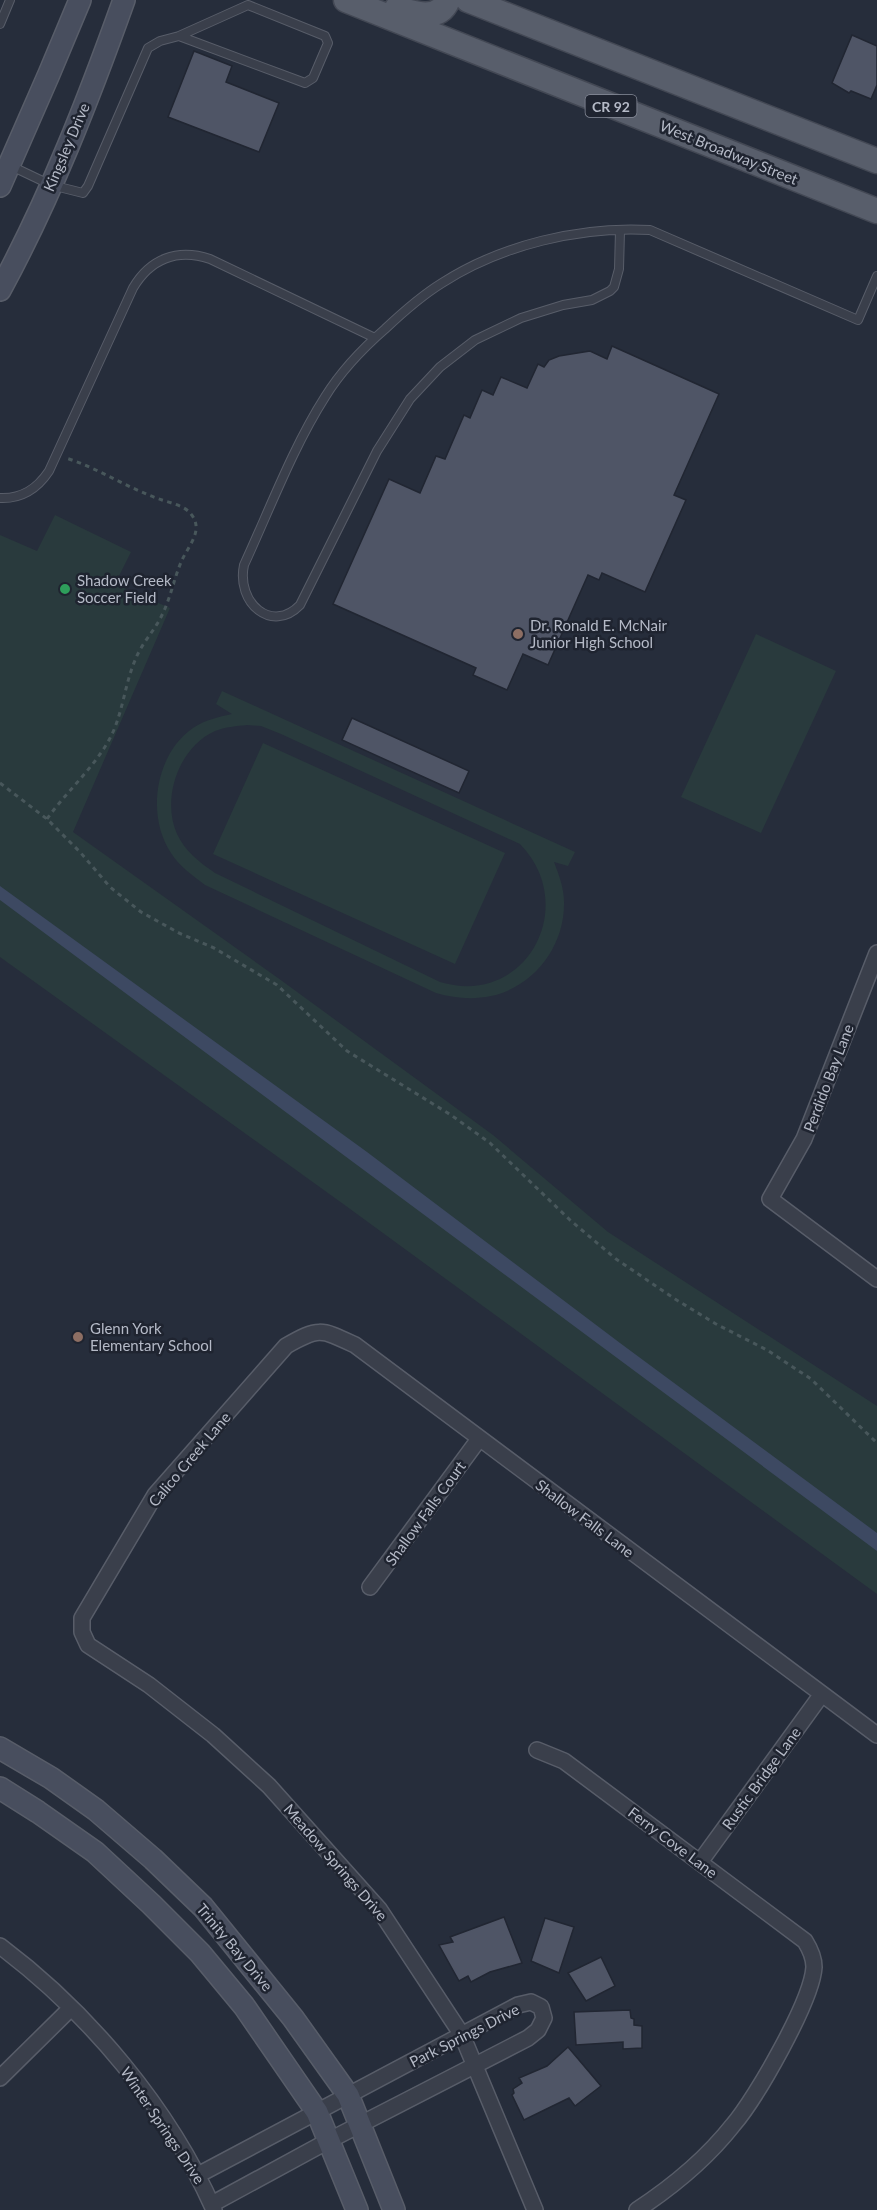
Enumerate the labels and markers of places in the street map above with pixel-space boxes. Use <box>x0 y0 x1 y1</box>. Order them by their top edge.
place label: Shadow Creek Soccer Field <box>77 571 172 606</box>
marker: Shadow Creek Soccer Field <box>58 582 72 596</box>
place label: Dr. Ronald E. McNair Junior High School <box>530 616 668 651</box>
marker: Dr. Ronald E. McNair Junior High School <box>511 627 525 641</box>
place label: Glenn York Elementary School <box>90 1319 212 1354</box>
marker: Glenn York Elementary School <box>71 1330 85 1344</box>

